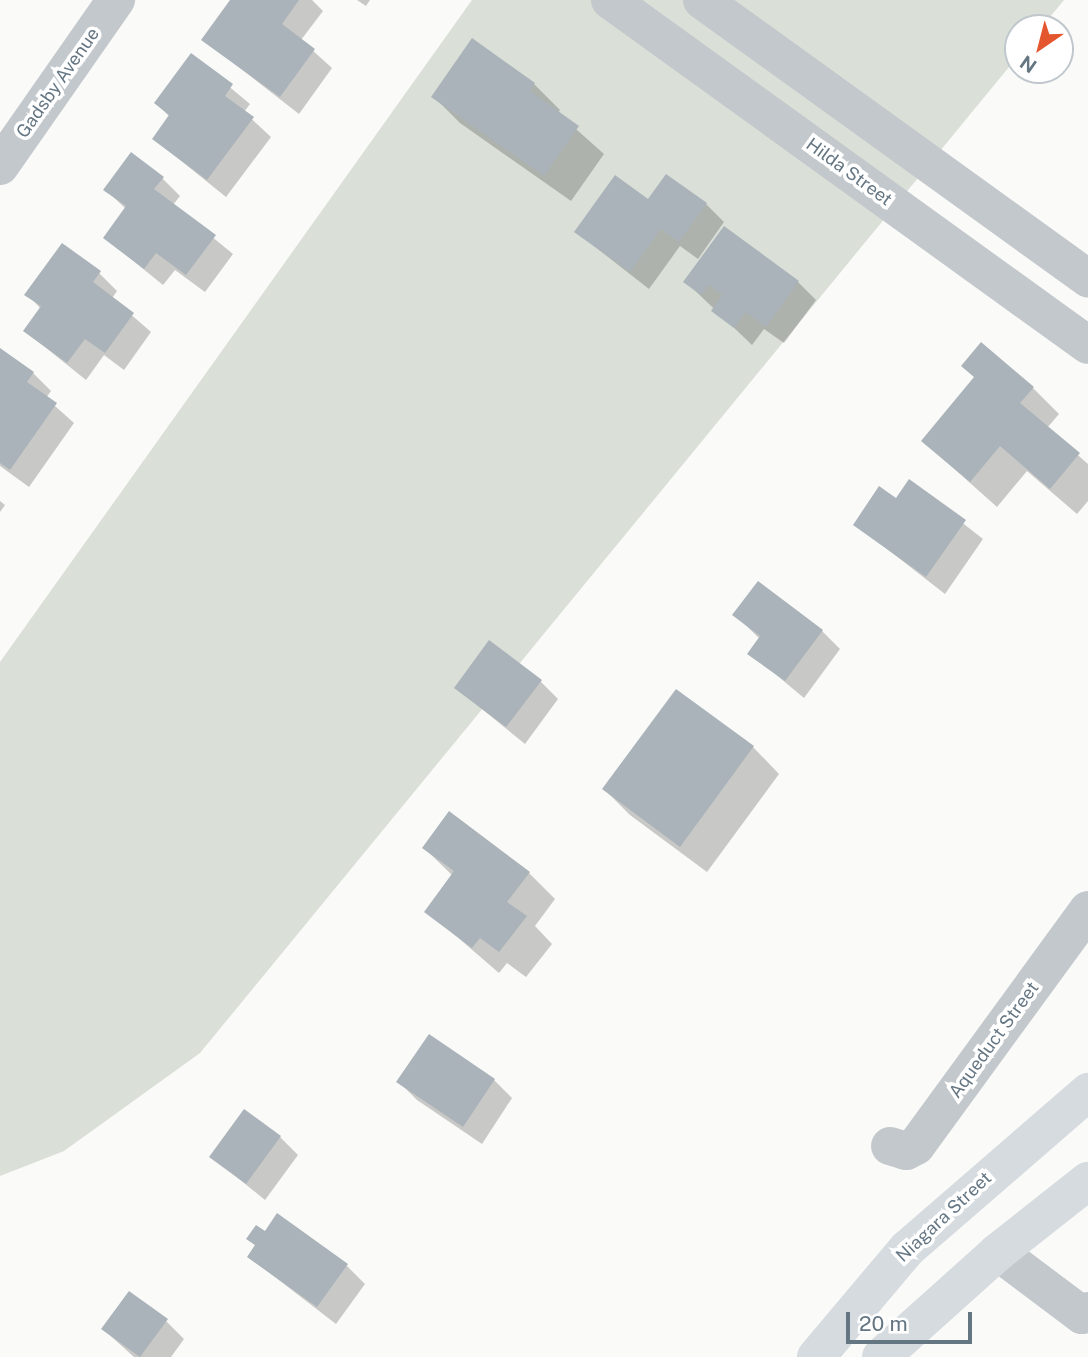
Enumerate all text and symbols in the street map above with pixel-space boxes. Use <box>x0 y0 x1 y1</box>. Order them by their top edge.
north arrow <box>1004 14 1074 84</box>
street label: Gadsby Avenue <box>12 24 104 142</box>
text: N <box>1016 51 1041 78</box>
street label: Hilda Street <box>802 134 896 210</box>
street label: Aqueduct Street <box>945 978 1043 1102</box>
street label: Niagara Street <box>892 1167 996 1267</box>
scale bar <box>850 1298 976 1342</box>
text: 20 m <box>859 1311 908 1336</box>

